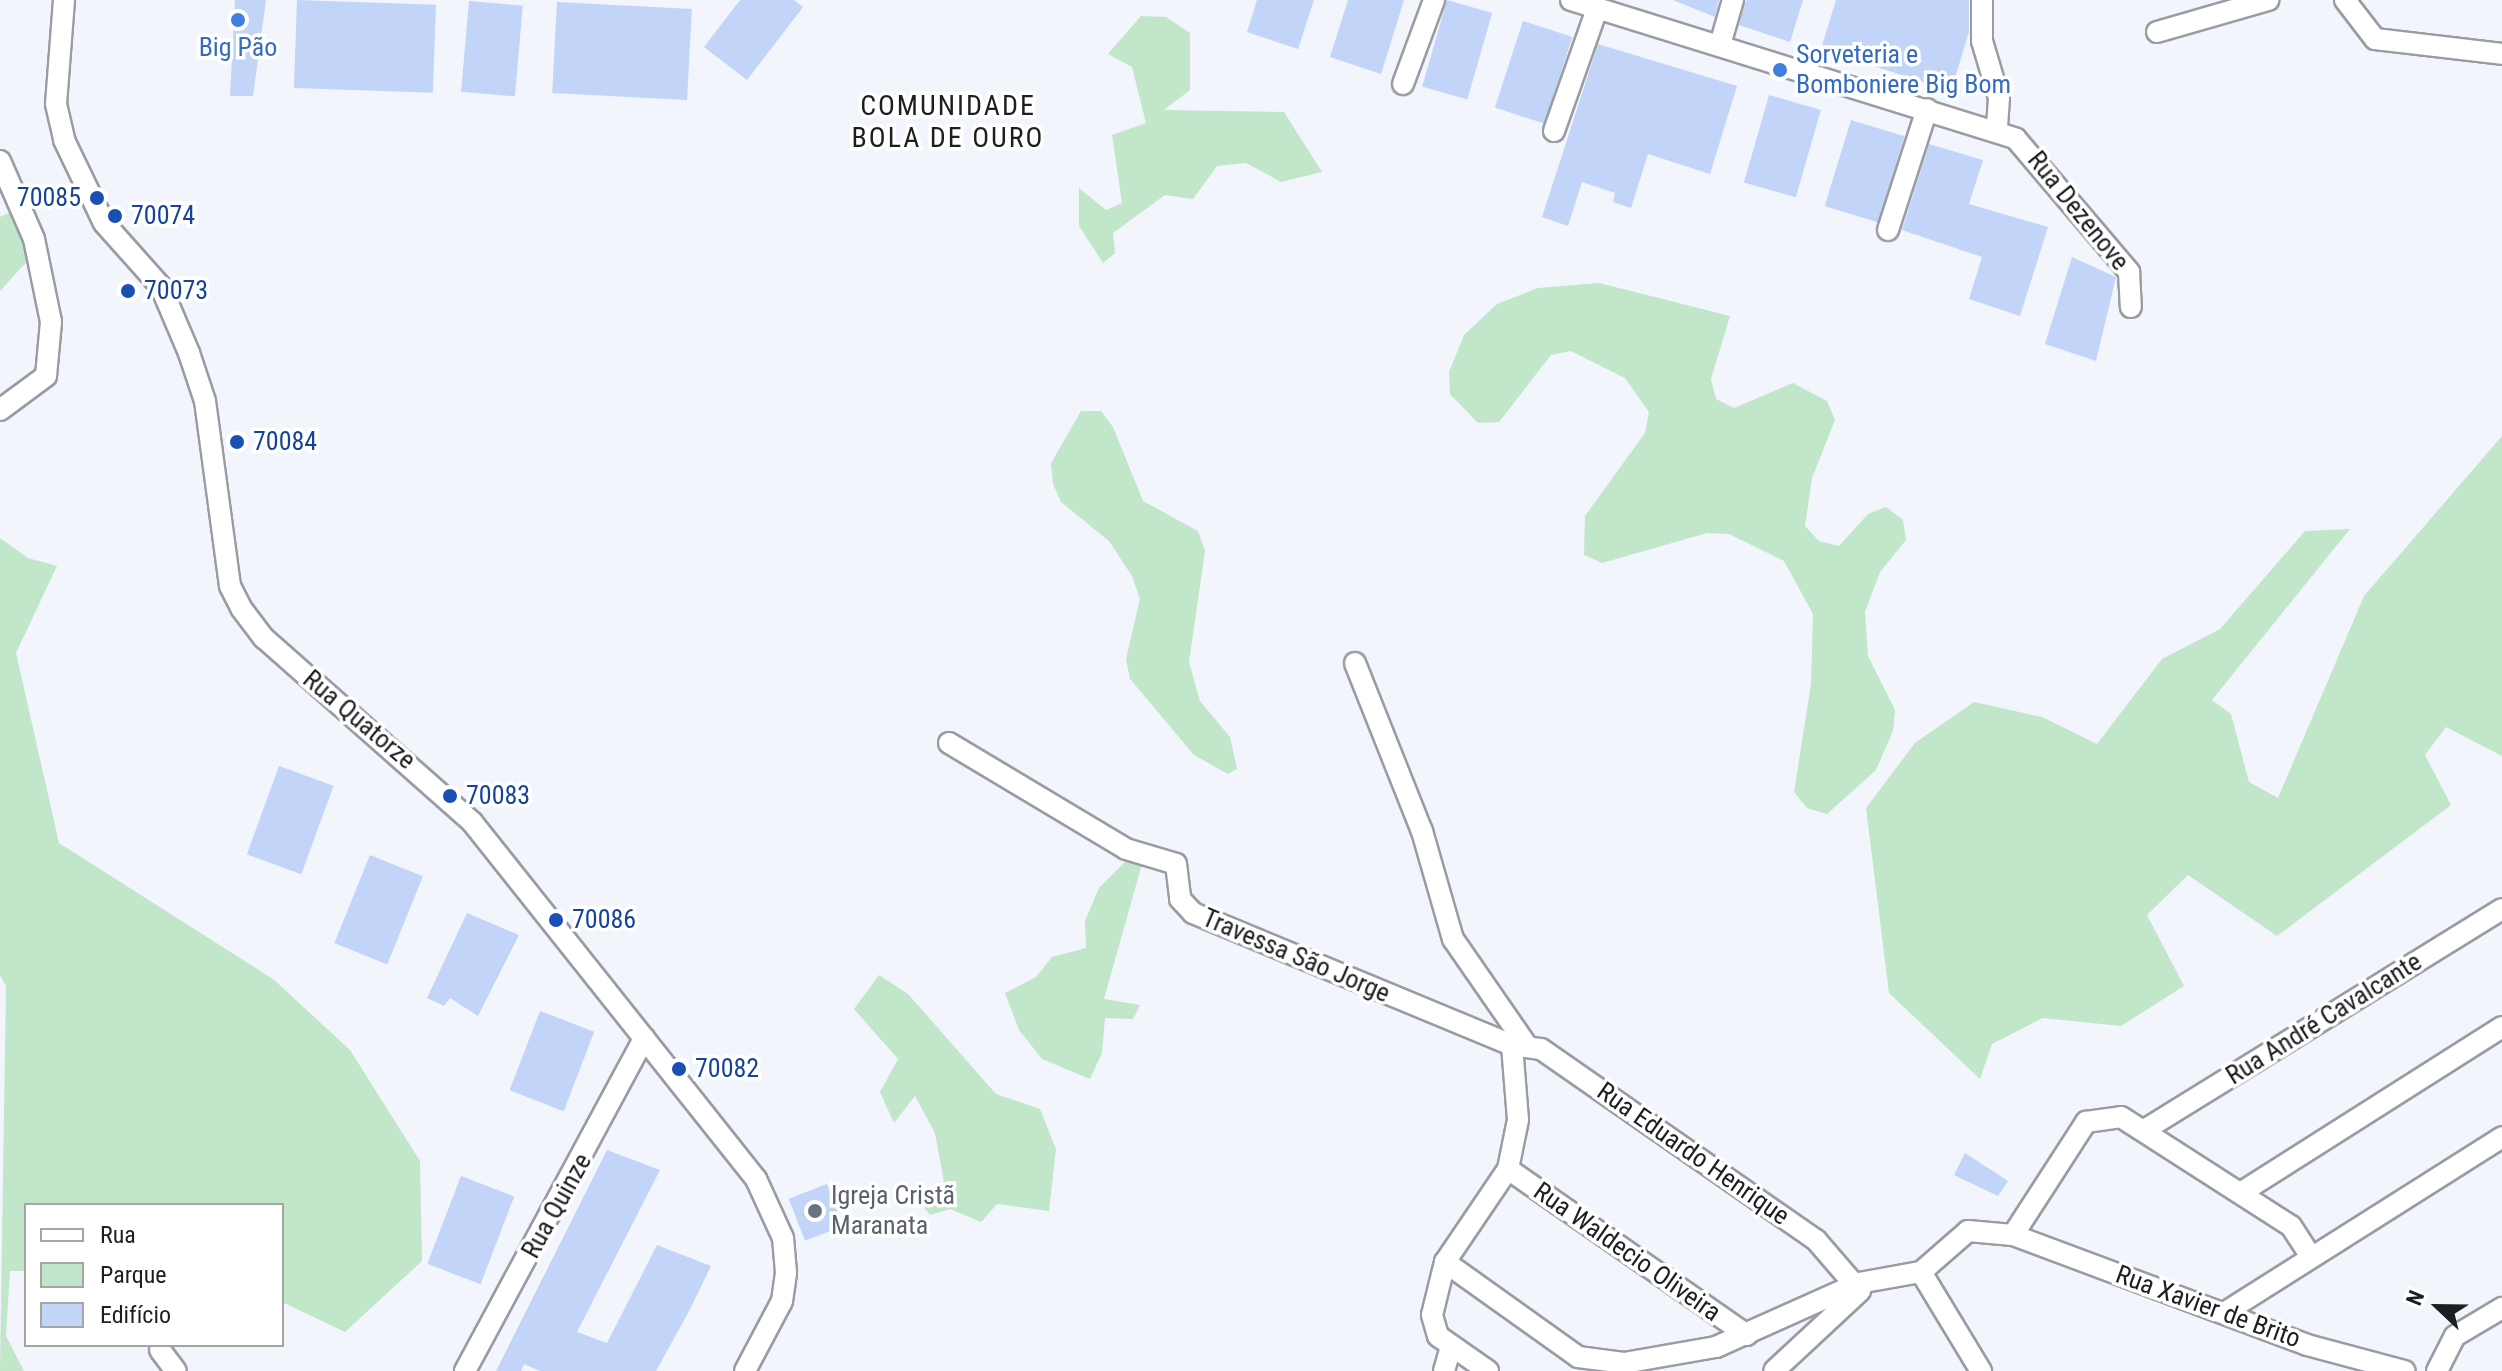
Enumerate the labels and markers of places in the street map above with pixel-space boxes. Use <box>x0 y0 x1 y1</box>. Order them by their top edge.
marker: Big Pão <box>229 11 247 29</box>
place label: Big Pão <box>199 32 277 64</box>
place label: Sorveteria e Bomboniere Big Bom <box>1796 39 2011 100</box>
marker: Sorveteria e Bomboniere Big Bom <box>1771 61 1789 79</box>
place label: 70085 <box>17 182 81 214</box>
marker: 70085 <box>88 189 106 207</box>
place label: 70074 <box>131 200 195 232</box>
marker: 70074 <box>106 207 124 225</box>
place label: 70073 <box>144 275 208 307</box>
marker: 70073 <box>119 282 137 300</box>
place label: 70084 <box>253 426 317 458</box>
marker: 70084 <box>228 433 246 451</box>
place label: 70083 <box>466 780 530 812</box>
marker: 70083 <box>441 787 459 805</box>
place label: 70086 <box>572 904 636 936</box>
marker: 70086 <box>547 911 565 929</box>
place label: 70082 <box>695 1053 759 1085</box>
marker: 70082 <box>670 1060 688 1078</box>
place label: Igreja Cristã Maranata <box>831 1180 955 1242</box>
marker: Igreja Cristã Maranata <box>806 1202 824 1220</box>

